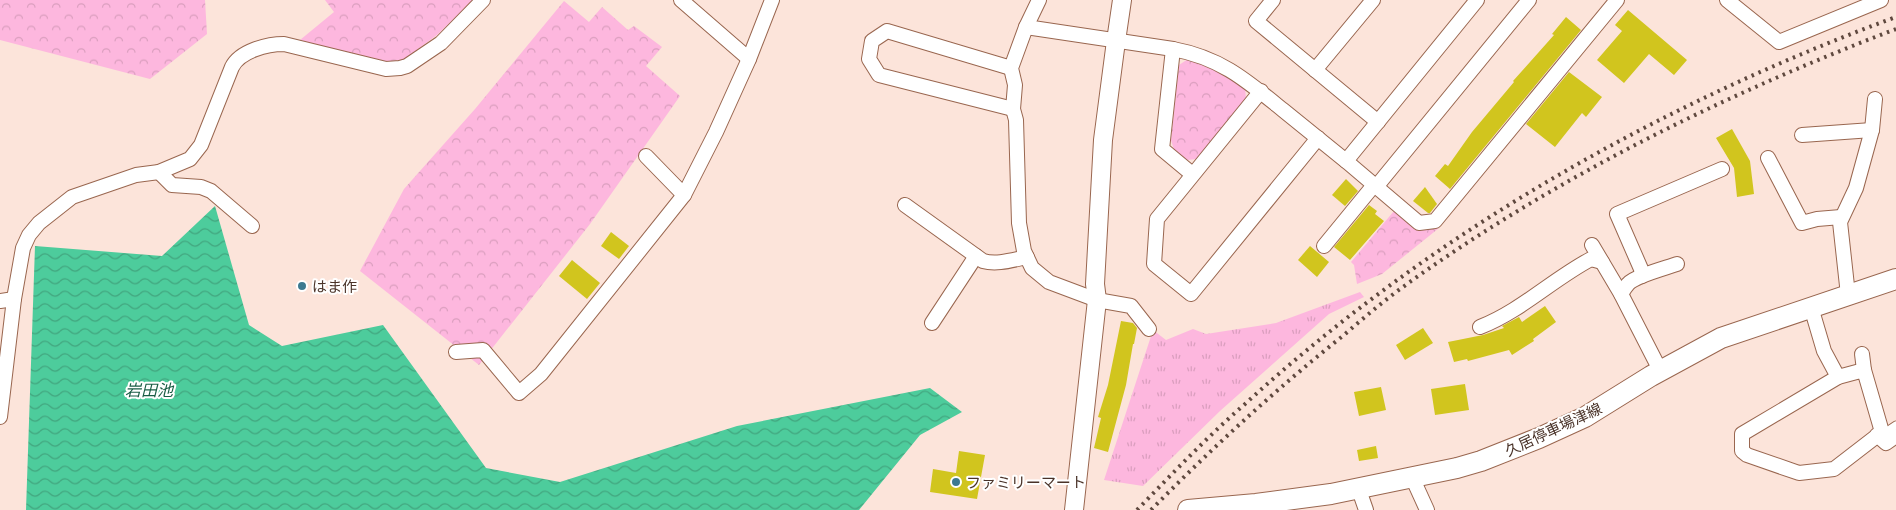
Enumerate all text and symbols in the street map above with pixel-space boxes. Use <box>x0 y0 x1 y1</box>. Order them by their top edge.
place label: はま作 <box>312 276 357 296</box>
marker: はま作 <box>296 280 308 292</box>
water label: 岩田池 <box>125 379 175 401</box>
street label: 久居停車場津線 <box>1501 398 1605 460</box>
place label: ファミリーマート <box>966 472 1086 492</box>
marker: ファミリーマート <box>950 476 962 488</box>

